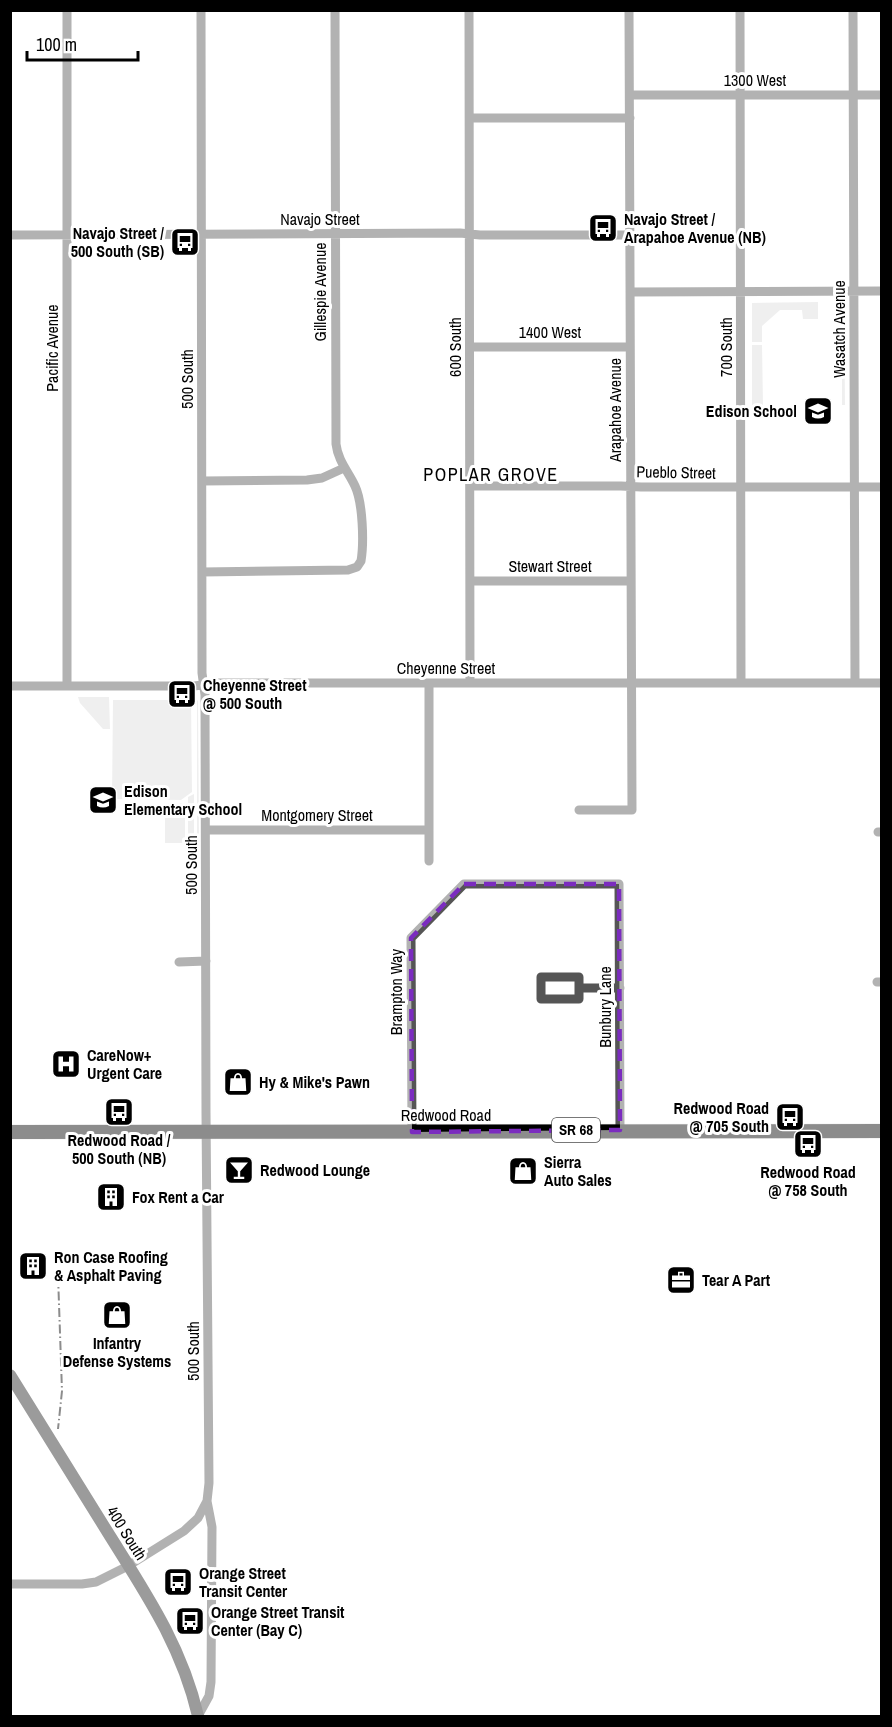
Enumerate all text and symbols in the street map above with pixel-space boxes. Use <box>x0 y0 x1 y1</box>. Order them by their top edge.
scale bar <box>27 24 138 62</box>
text: 100 m <box>36 32 77 57</box>
street label: 1300 West <box>724 69 787 91</box>
street label: Navajo Street <box>280 208 360 230</box>
place label: Navajo Street / Arapahoe Avenue (NB) <box>624 208 766 248</box>
bus stop icon: Navajo Street / Arapahoe Avenue (NB) <box>587 212 619 244</box>
place label: Navajo Street / 500 South (SB) <box>71 222 164 262</box>
bus stop icon: Navajo Street / 500 South (SB) <box>169 226 201 258</box>
street label: Gillespie Avenue <box>309 243 331 341</box>
street label: Wasatch Avenue <box>828 280 850 378</box>
street label: Pacific Avenue <box>41 304 63 392</box>
street label: 600 South <box>444 317 466 377</box>
street label: 700 South <box>715 317 737 377</box>
street label: 1400 West <box>519 321 582 343</box>
street label: 500 South <box>176 349 198 409</box>
street label: Arapahoe Avenue <box>604 358 626 463</box>
school or university icon: Edison School <box>802 395 834 427</box>
place label: Edison School <box>706 400 797 422</box>
street label: Pueblo Street <box>636 460 716 484</box>
district label: POPLAR GROVE <box>423 462 559 487</box>
street label: Stewart Street <box>508 555 592 577</box>
street label: Cheyenne Street <box>397 657 496 679</box>
place label: Cheyenne Street @ 500 South <box>203 674 307 714</box>
bus stop icon: Cheyenne Street @ 500 South <box>166 678 198 710</box>
place label: Edison Elementary School <box>124 780 242 820</box>
school or university icon: Edison Elementary School <box>87 784 119 816</box>
street label: Montgomery Street <box>261 804 373 826</box>
street label: 500 South <box>180 835 202 895</box>
street label: Brampton Way <box>385 948 407 1035</box>
street label: Bunbury Lane <box>594 966 616 1048</box>
place label: CareNow+ Urgent Care <box>87 1044 162 1084</box>
hospital icon: CareNow+ Urgent Care <box>50 1048 82 1080</box>
shop icon: Hy & Mike's Pawn <box>222 1066 254 1098</box>
place label: Hy & Mike's Pawn <box>259 1071 370 1093</box>
bus stop icon: Redwood Road / 500 South (NB) <box>103 1096 135 1128</box>
place label: Redwood Road @ 705 South <box>674 1097 769 1137</box>
bus stop icon: Redwood Road @ 705 South <box>774 1101 806 1133</box>
street label: Redwood Road <box>401 1104 491 1126</box>
road number: SR 68 <box>552 1118 600 1142</box>
bus stop icon: Redwood Road @ 758 South <box>792 1128 824 1160</box>
place label: Redwood Road / 500 South (NB) <box>68 1129 171 1169</box>
place label: Sierra Auto Sales <box>544 1151 612 1191</box>
bar icon: Redwood Lounge <box>223 1154 255 1186</box>
shop icon: Sierra Auto Sales <box>507 1155 539 1187</box>
place label: Redwood Lounge <box>260 1159 370 1181</box>
place label: Redwood Road @ 758 South <box>760 1161 856 1201</box>
building icon: Fox Rent a Car <box>95 1181 127 1213</box>
place label: Fox Rent a Car <box>132 1186 225 1208</box>
place label: Ron Case Roofing & Asphalt Paving <box>54 1246 168 1286</box>
building icon: Ron Case Roofing & Asphalt Paving <box>17 1250 49 1282</box>
office icon: Tear A Part <box>665 1264 697 1296</box>
place label: Tear A Part <box>702 1269 771 1291</box>
shop icon: Infantry Defense Systems <box>101 1299 133 1331</box>
street label: 500 South <box>182 1321 204 1381</box>
place label: Infantry Defense Systems <box>63 1332 171 1372</box>
street label: 400 South <box>102 1502 152 1564</box>
place label: Orange Street Transit Center <box>199 1562 288 1602</box>
bus stop icon: Orange Street Transit Center <box>162 1566 194 1598</box>
place label: Orange Street Transit Center (Bay C) <box>211 1601 345 1641</box>
bus stop icon: Orange Street Transit Center (Bay C) <box>174 1605 206 1637</box>

